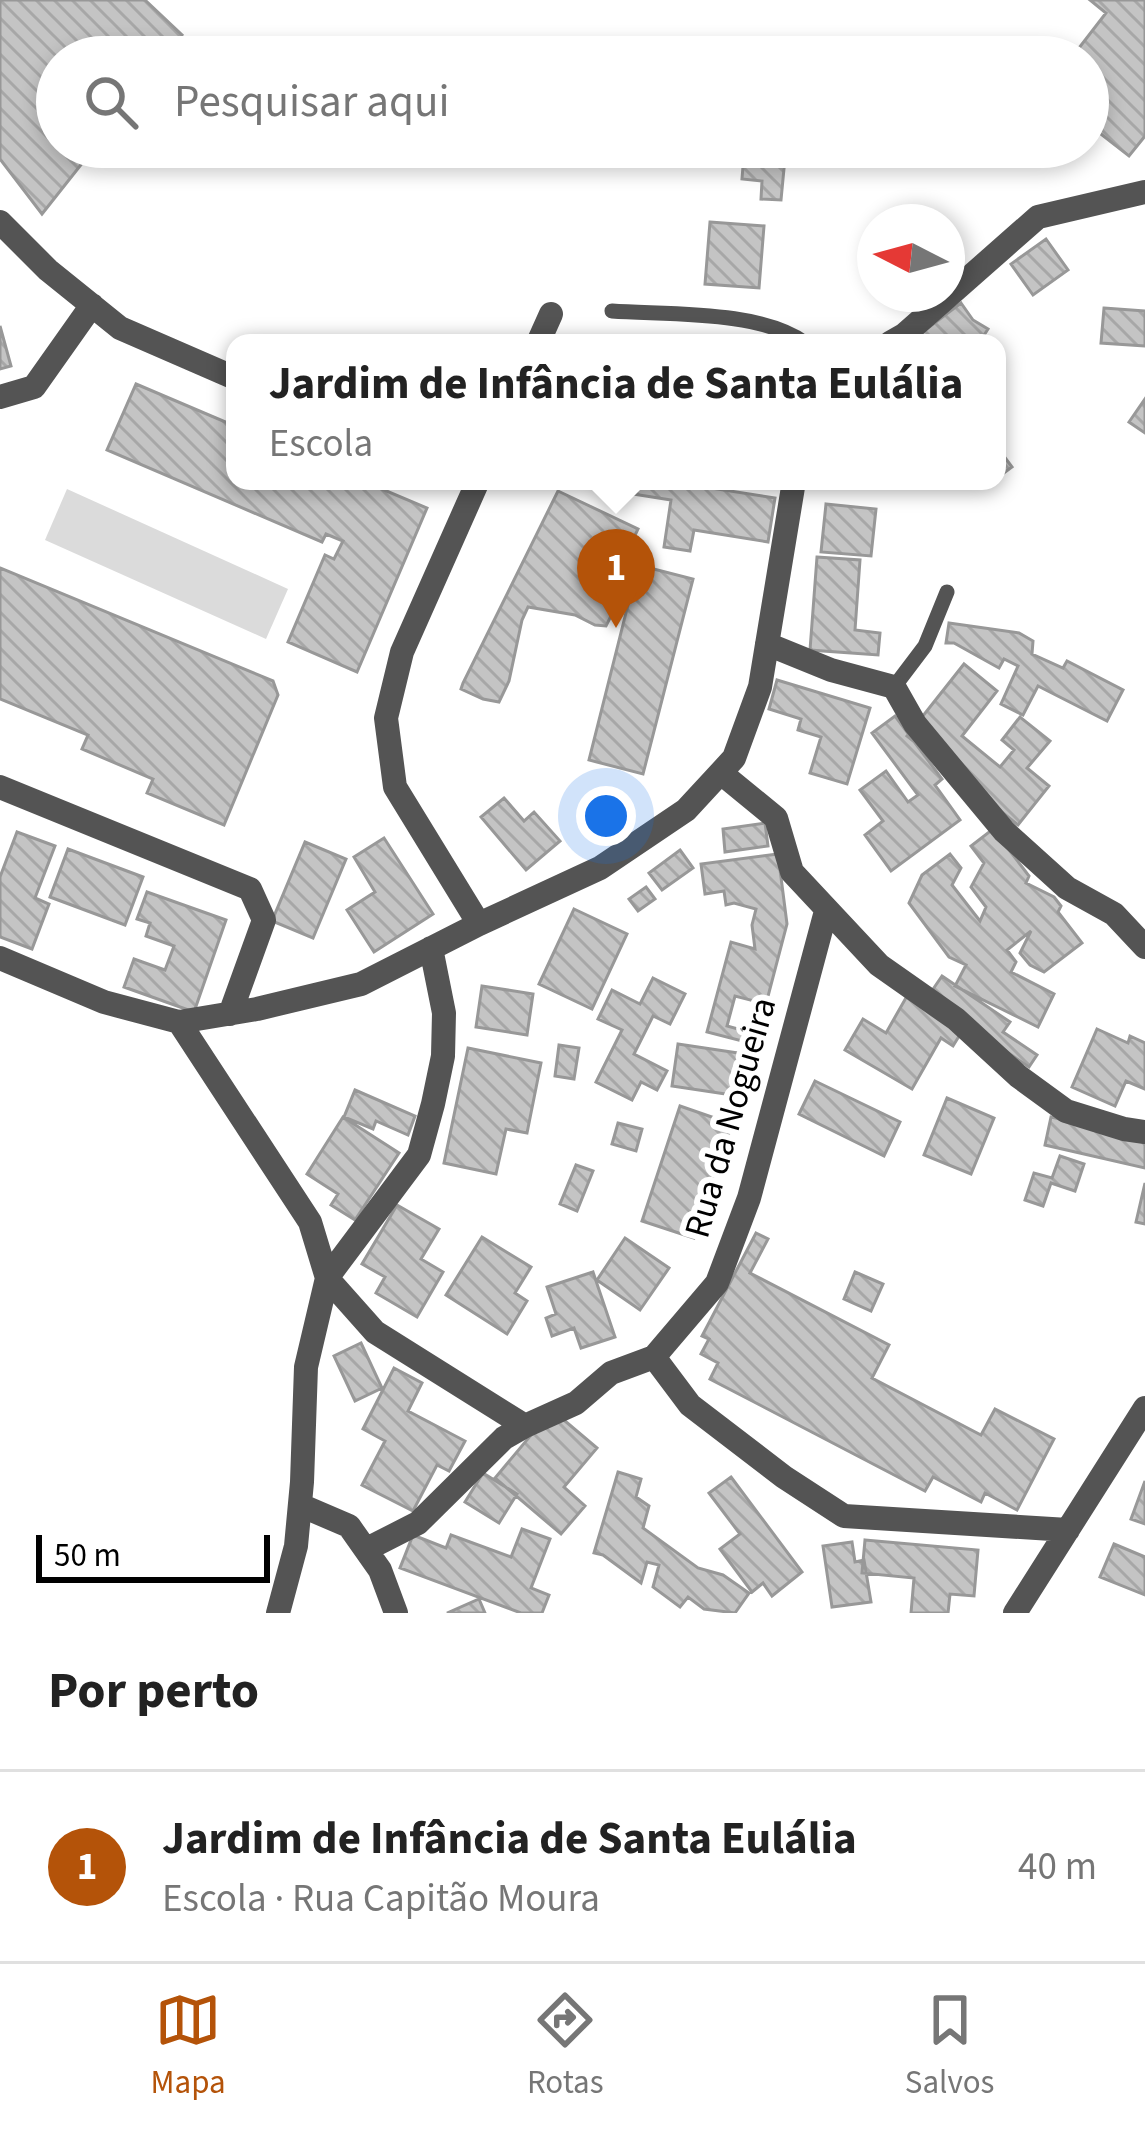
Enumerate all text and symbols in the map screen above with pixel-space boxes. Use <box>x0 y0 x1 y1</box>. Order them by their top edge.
search box <box>36 36 1109 168</box>
icon: search <box>78 69 144 135</box>
text: Pesquisar aqui <box>174 70 449 134</box>
north arrow <box>857 204 965 312</box>
popup <box>226 334 1006 490</box>
text: Jardim de Infância de Santa Eulália <box>269 352 963 416</box>
text: Escola <box>269 416 373 472</box>
pin: 1 <box>577 529 655 628</box>
your location <box>576 786 636 846</box>
street label: Rua da Nogueira <box>672 991 789 1244</box>
scale bar <box>36 1529 270 1582</box>
text: 50 m <box>54 1532 121 1579</box>
text: Por perto <box>48 1655 259 1727</box>
text: Jardim de Infância de Santa Eulália <box>162 1807 857 1871</box>
text: 1 <box>77 1839 97 1895</box>
text: 40 m <box>1018 1839 1097 1895</box>
text: Escola · Rua Capitão Moura <box>162 1871 600 1927</box>
tab: Mapa <box>151 1987 226 2106</box>
tab: Rotas <box>527 1987 604 2106</box>
tab: Salvos <box>905 1987 994 2106</box>

